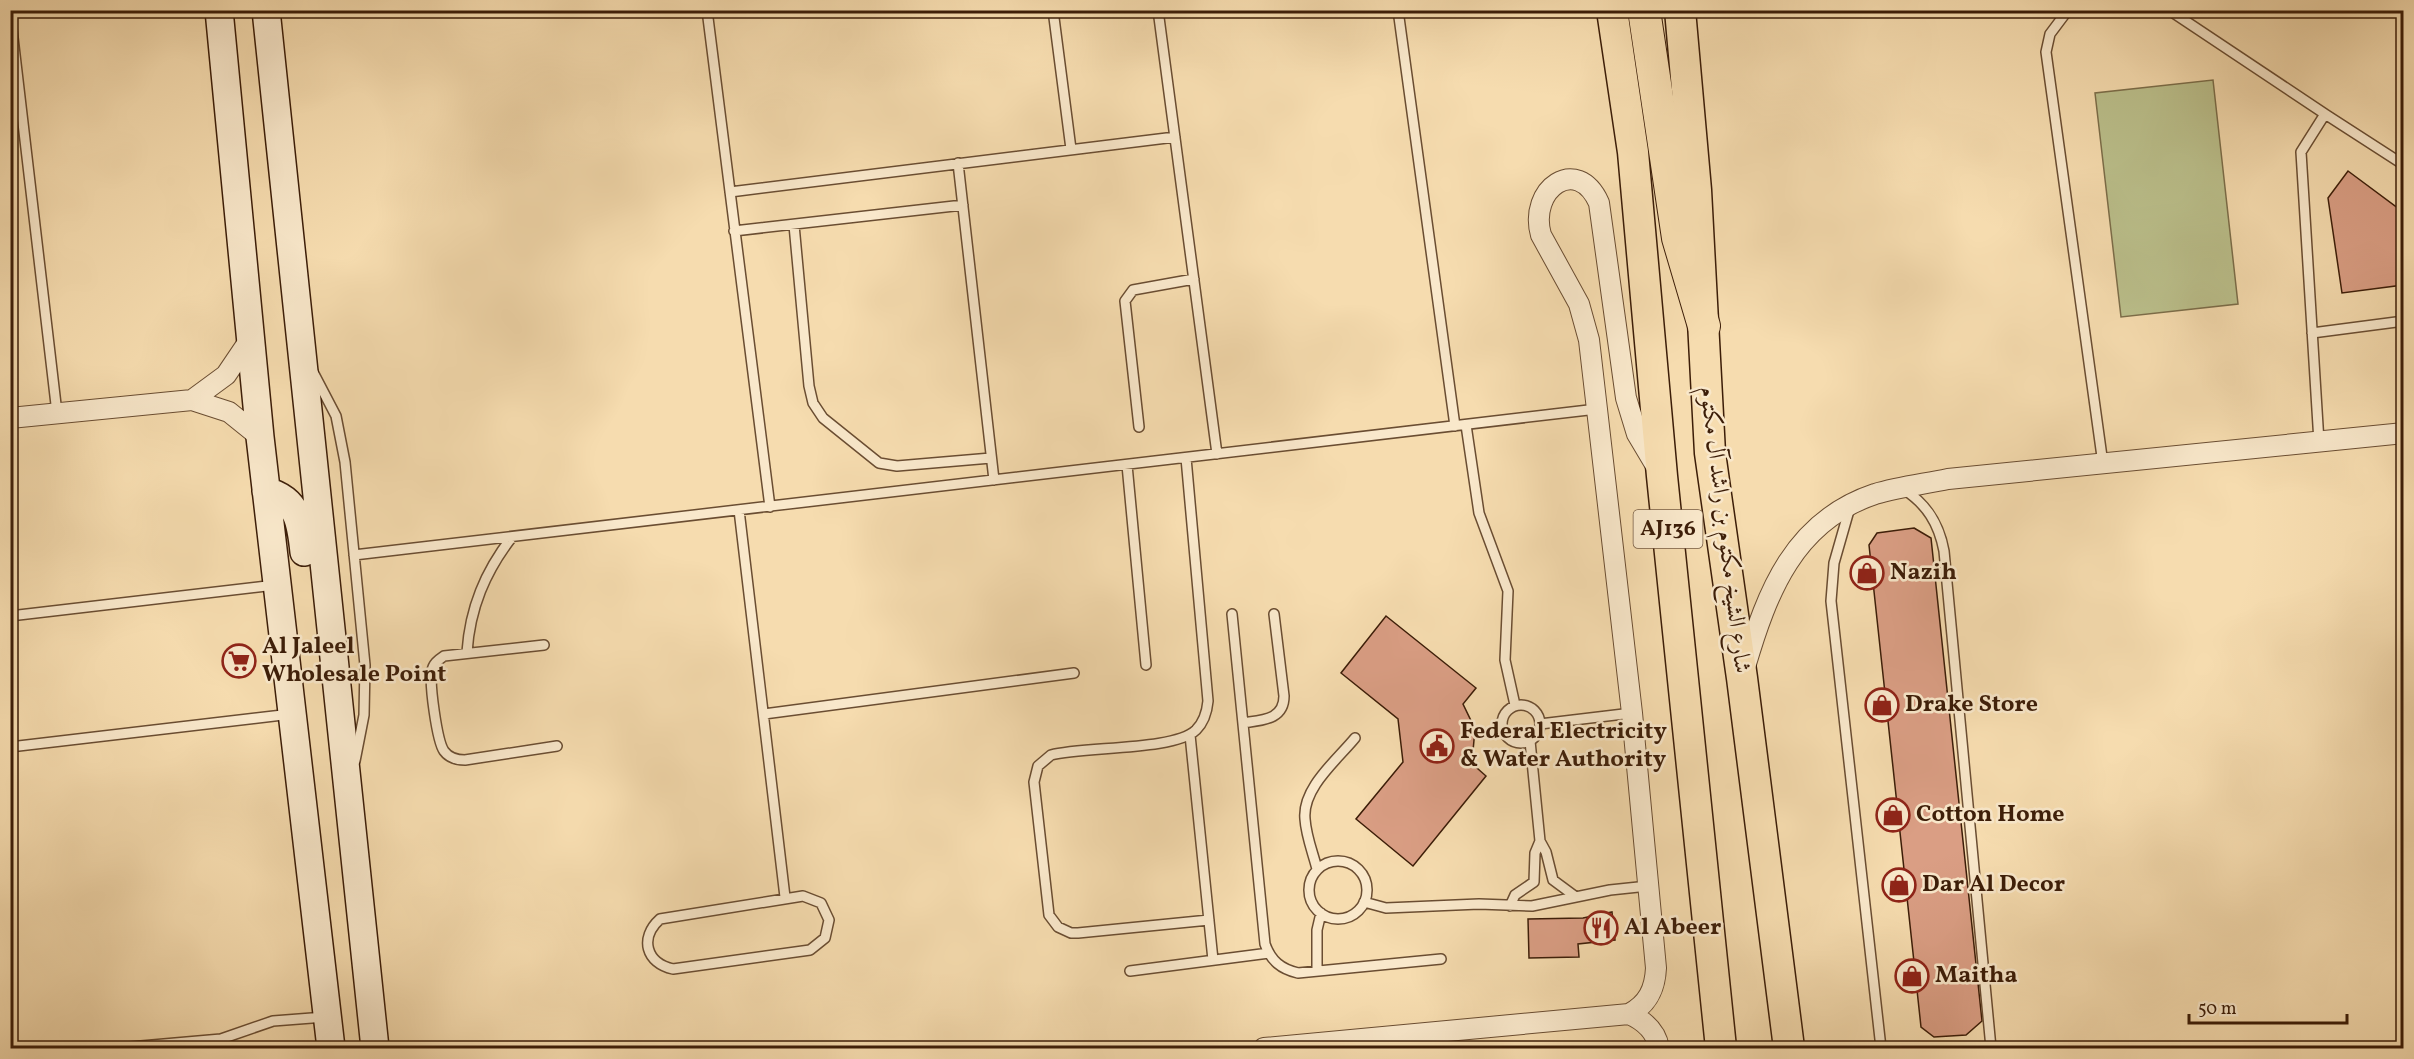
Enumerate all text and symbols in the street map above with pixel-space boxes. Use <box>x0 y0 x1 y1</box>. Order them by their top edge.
street label: شارع الشيخ مكتوم بن راشد آل مكتوم <box>1688 385 1758 676</box>
road number: AJ136 <box>1634 510 1702 548</box>
shop icon: Nazih <box>1849 555 1885 591</box>
place label: Nazih <box>1890 556 1957 590</box>
place label: Al Jaleel Wholesale Point <box>262 630 446 692</box>
supermarket icon: Al Jaleel Wholesale Point <box>221 643 257 679</box>
shop icon: Drake Store <box>1864 687 1900 723</box>
place label: Drake Store <box>1905 688 2038 722</box>
place label: Federal Electricity & Water Authority <box>1460 715 1667 777</box>
public building icon: Federal Electricity & Water Authority <box>1419 728 1455 764</box>
shop icon: Cotton Home <box>1875 797 1911 833</box>
place label: Cotton Home <box>1916 798 2065 832</box>
shop icon: Dar Al Decor <box>1881 867 1917 903</box>
place label: Dar Al Decor <box>1922 868 2065 902</box>
restaurant icon: Al Abeer <box>1583 910 1619 946</box>
place label: Al Abeer <box>1624 911 1721 945</box>
shop icon: Maitha <box>1894 958 1930 994</box>
place label: Maitha <box>1935 959 2018 993</box>
scale bar <box>2189 987 2346 1025</box>
text: 50 m <box>2198 997 2237 1022</box>

